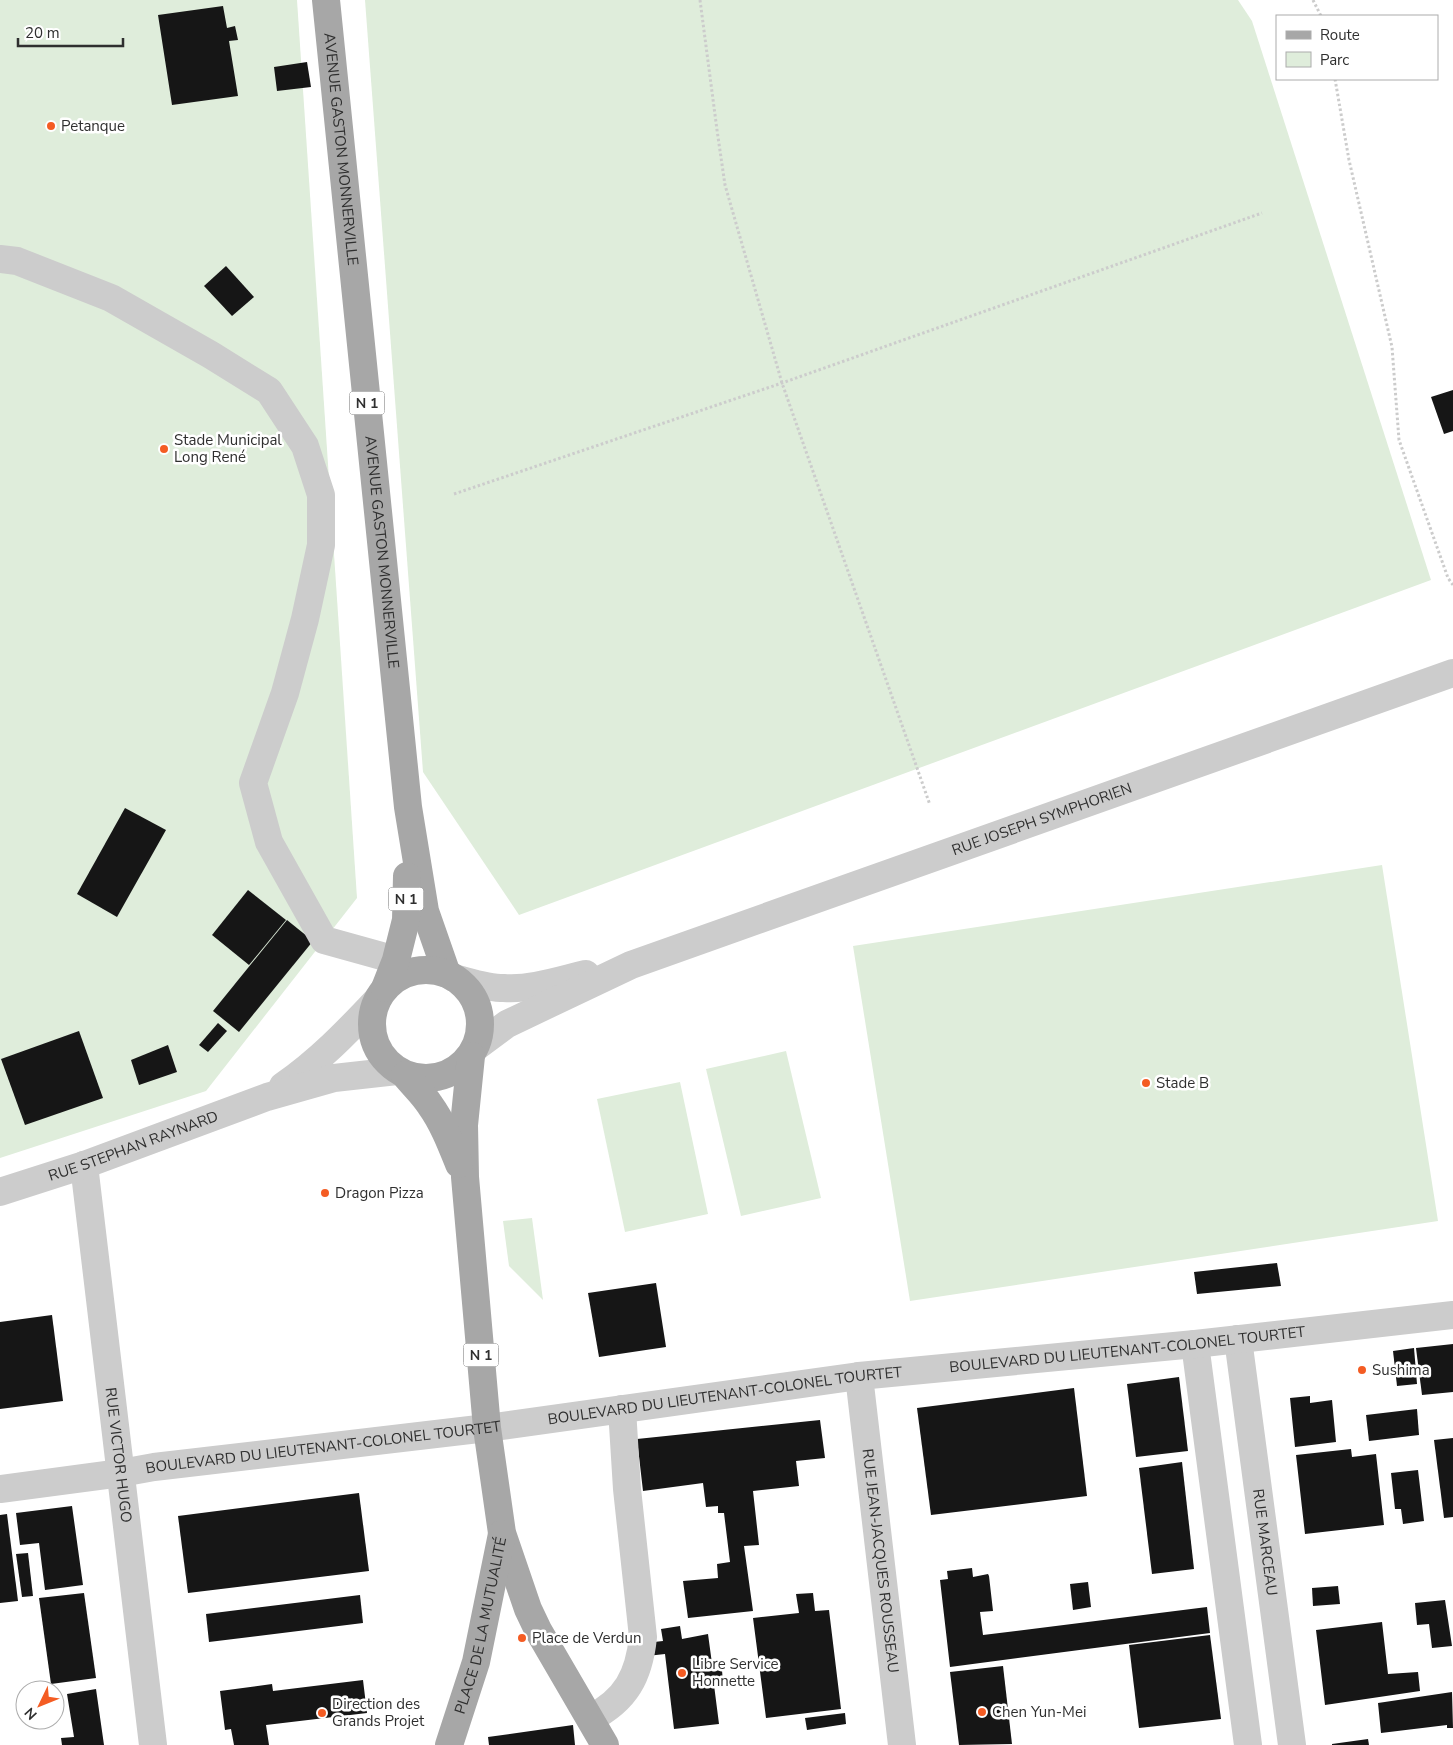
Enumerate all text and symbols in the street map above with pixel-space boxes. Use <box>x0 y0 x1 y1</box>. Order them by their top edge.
scale bar <box>18 15 122 47</box>
legend <box>1276 15 1438 80</box>
text: 20 m <box>25 23 60 43</box>
text: Route <box>1320 25 1360 45</box>
street label: AVENUE GASTON MONNERVILLE <box>319 32 363 267</box>
text: Parc <box>1320 50 1349 70</box>
place label: Petanque <box>61 116 125 136</box>
marker: Petanque <box>45 120 57 132</box>
road number: N 1 <box>350 392 384 414</box>
place label: Stade Municipal Long René <box>174 430 282 467</box>
street label: AVENUE GASTON MONNERVILLE <box>360 435 404 670</box>
marker: Stade Municipal Long René <box>158 443 170 455</box>
street label: RUE JOSEPH SYMPHORIEN <box>949 778 1135 860</box>
road number: N 1 <box>388 888 424 911</box>
place label: Stade B <box>1156 1073 1209 1093</box>
marker: Stade B <box>1140 1077 1152 1089</box>
street label: RUE STEPHAN RAYNARD <box>46 1106 221 1186</box>
place label: Dragon Pizza <box>335 1183 424 1203</box>
marker: Dragon Pizza <box>319 1187 331 1199</box>
street label: BOULEVARD DU LIEUTENANT-COLONEL TOURTET <box>948 1322 1306 1377</box>
road number: N 1 <box>464 1344 498 1366</box>
place label: Sushima <box>1372 1360 1430 1380</box>
street label: BOULEVARD DU LIEUTENANT-COLONEL TOURTET <box>546 1362 903 1429</box>
marker: Sushima <box>1356 1364 1368 1376</box>
street label: RUE VICTOR HUGO <box>101 1386 136 1524</box>
street label: BOULEVARD DU LIEUTENANT-COLONEL TOURTET <box>144 1416 502 1478</box>
street label: RUE JEAN-JACQUES ROUSSEAU <box>858 1447 904 1674</box>
street label: RUE MARCEAU <box>1248 1487 1282 1597</box>
street label: PLACE DE LA MUTUALITÉ <box>450 1535 511 1717</box>
place label: Place de Verdun <box>532 1628 641 1648</box>
marker: Place de Verdun <box>516 1632 528 1644</box>
place label: Libre Service Honnette <box>692 1654 779 1691</box>
marker: Libre Service Honnette <box>676 1667 688 1679</box>
north arrow <box>15 1680 65 1730</box>
place label: Direction des Grands Projet <box>332 1694 425 1731</box>
place label: Chen Yun-Mei <box>992 1702 1086 1722</box>
text: N <box>20 1703 41 1724</box>
marker: Chen Yun-Mei <box>976 1706 988 1718</box>
marker: Direction des Grands Projet <box>316 1707 328 1719</box>

